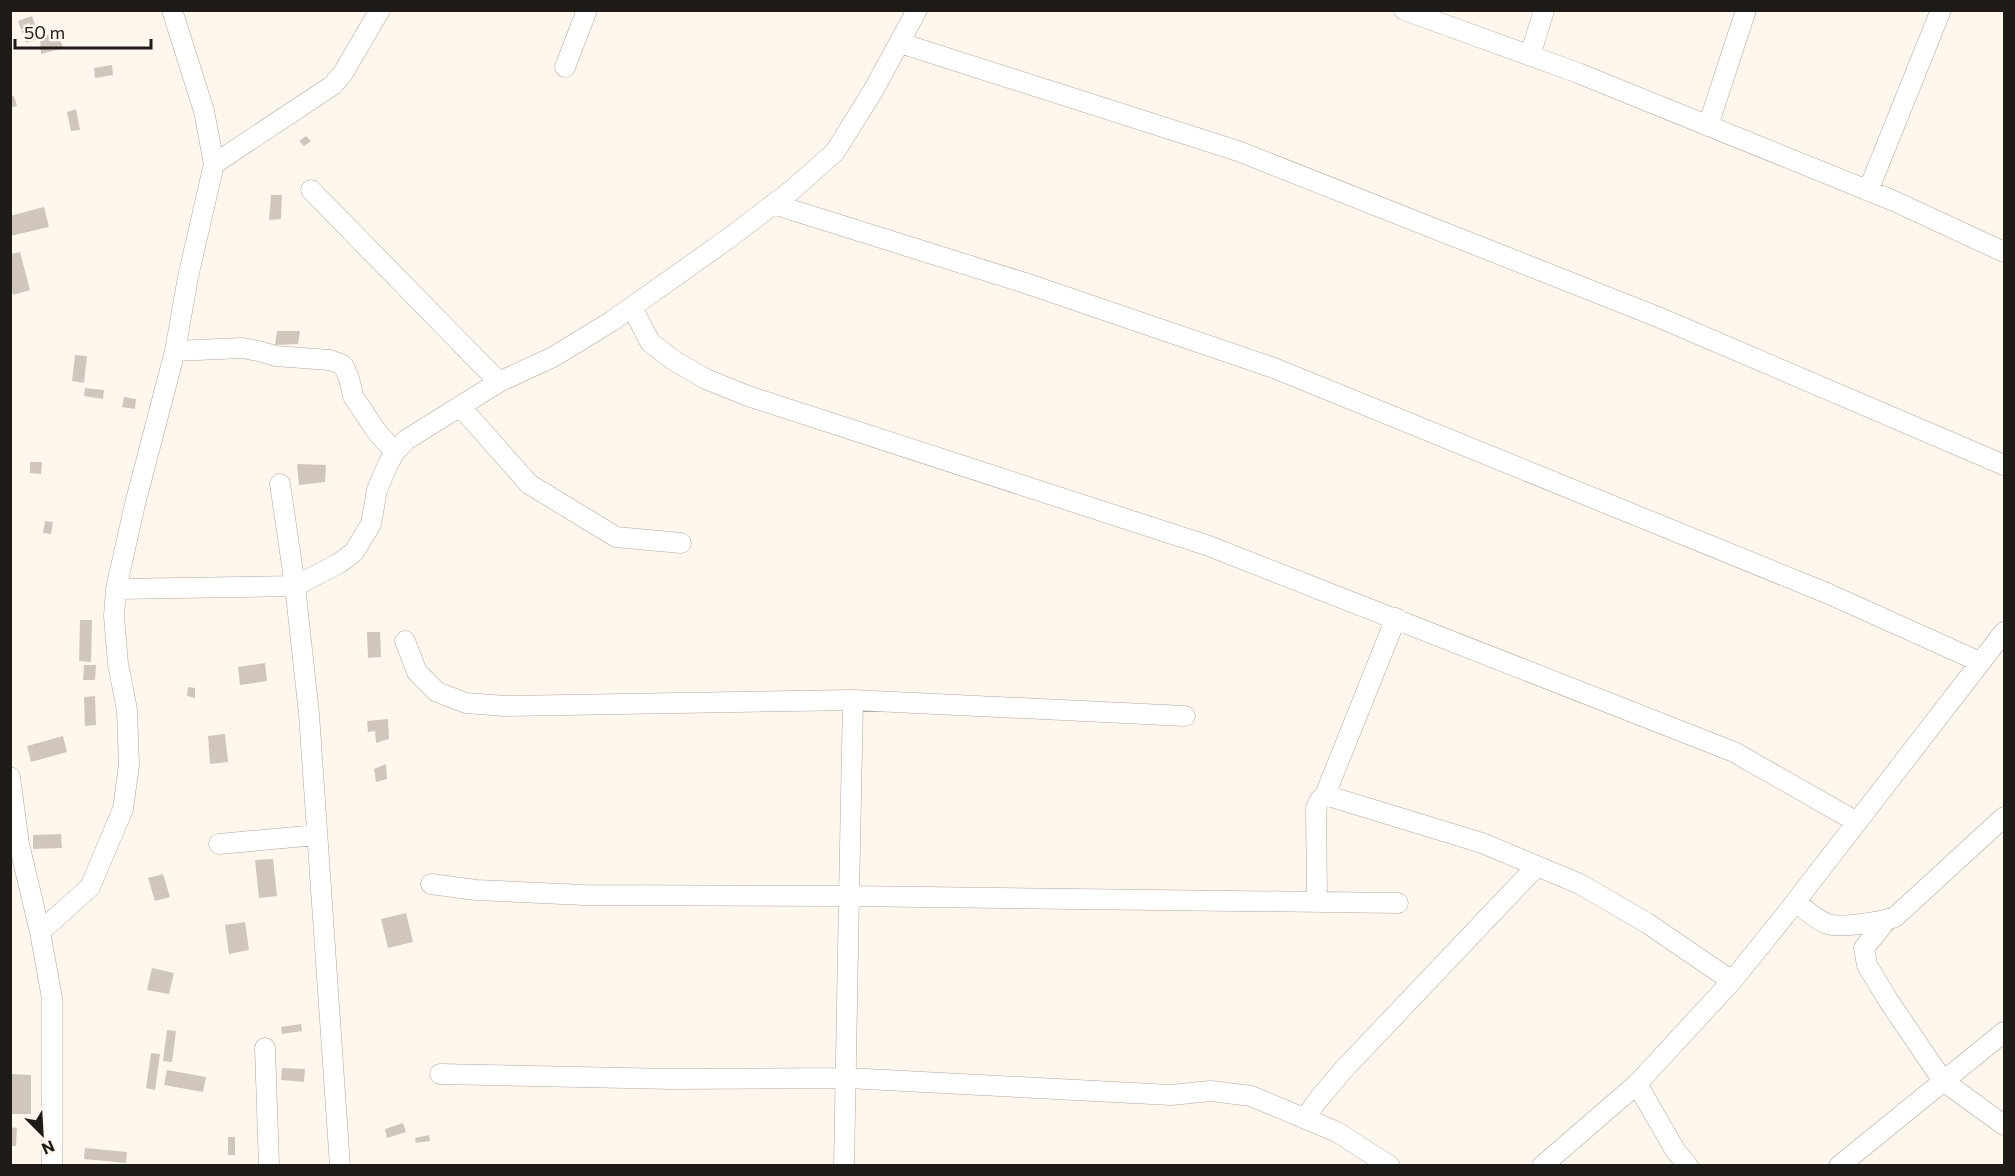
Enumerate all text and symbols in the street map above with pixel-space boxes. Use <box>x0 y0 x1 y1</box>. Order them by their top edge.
scale bar <box>15 12 152 50</box>
text: 50 m <box>24 21 65 43</box>
north arrow <box>12 1104 72 1164</box>
text: N <box>39 1137 58 1159</box>

